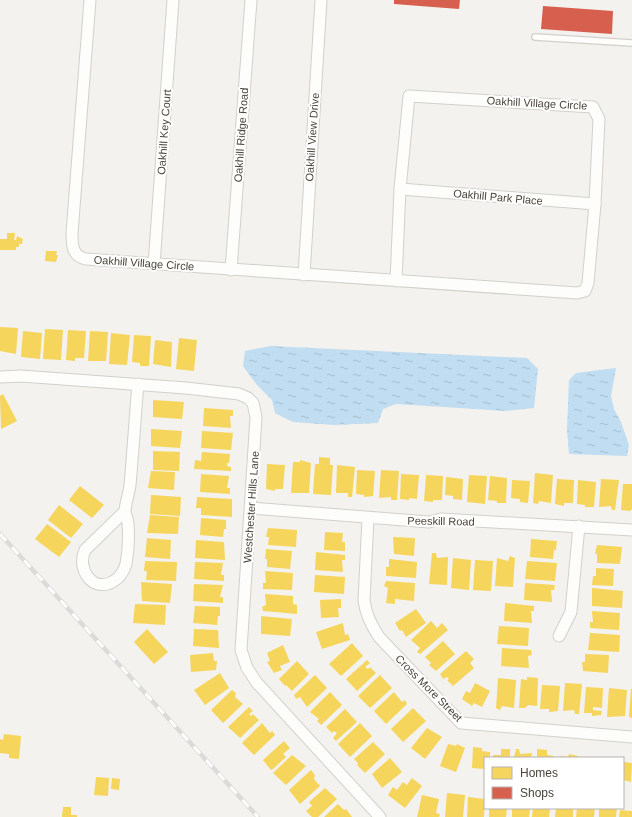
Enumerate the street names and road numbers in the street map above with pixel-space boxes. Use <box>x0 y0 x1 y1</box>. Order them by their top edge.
street label: Oakhill Ridge Road <box>232 87 250 183</box>
street label: Oakhill Key Court <box>155 89 173 175</box>
street label: Oakhill View Drive <box>303 92 321 182</box>
street label: Oakhill Village Circle <box>486 94 588 112</box>
street label: Oakhill Park Place <box>453 187 543 207</box>
street label: Oakhill Village Circle <box>93 254 195 272</box>
street label: Westchester Hills Lane <box>241 451 261 563</box>
street label: Peeskill Road <box>407 514 475 528</box>
street label: Cross More Street <box>393 652 465 724</box>

